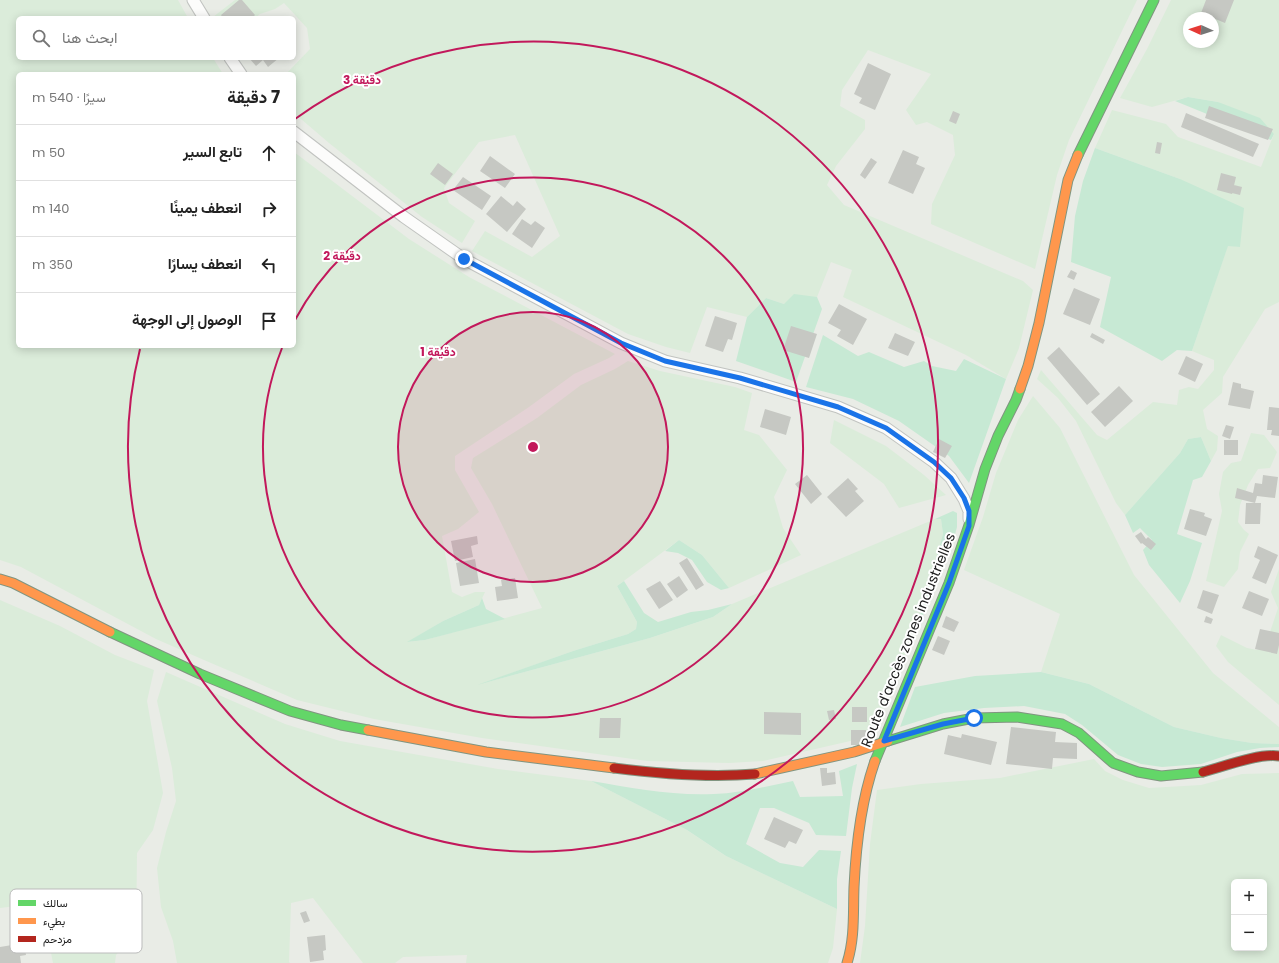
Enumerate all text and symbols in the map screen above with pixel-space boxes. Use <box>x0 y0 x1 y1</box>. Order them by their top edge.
north arrow <box>1183 12 1219 48</box>
search box <box>16 16 296 60</box>
icon: search <box>30 27 52 49</box>
text: ابحث هنا <box>62 27 117 48</box>
text: 3 دقيقة <box>343 71 381 88</box>
text: 7 دقيقة <box>227 85 280 109</box>
text: سيرًا · 540 m <box>32 88 106 107</box>
text: تابع السير <box>183 141 242 162</box>
icon: ahead <box>258 142 280 164</box>
text: 50 m <box>32 143 65 162</box>
text: انعطف يمينًا <box>170 197 242 218</box>
icon: right <box>258 198 280 220</box>
text: 140 m <box>32 199 69 218</box>
text: 2 دقيقة <box>323 247 361 264</box>
route end <box>455 250 473 268</box>
text: انعطف يسارًا <box>168 253 242 274</box>
icon: left <box>258 254 280 276</box>
text: 350 m <box>32 255 73 274</box>
text: الوصول إلى الوجهة <box>132 309 242 330</box>
icon: arrive <box>258 310 280 332</box>
text: 1 دقيقة <box>420 343 456 360</box>
centre of rings <box>526 440 540 454</box>
street label: Route d'accès zones industrielles <box>856 530 960 750</box>
route start <box>965 709 983 727</box>
map controls <box>1231 879 1267 951</box>
button: + <box>1231 879 1267 915</box>
legend <box>10 889 142 953</box>
text: سالك <box>43 895 68 911</box>
text: بطيء <box>43 913 65 931</box>
button: − <box>1231 915 1267 951</box>
text: مزدحم <box>43 931 72 947</box>

